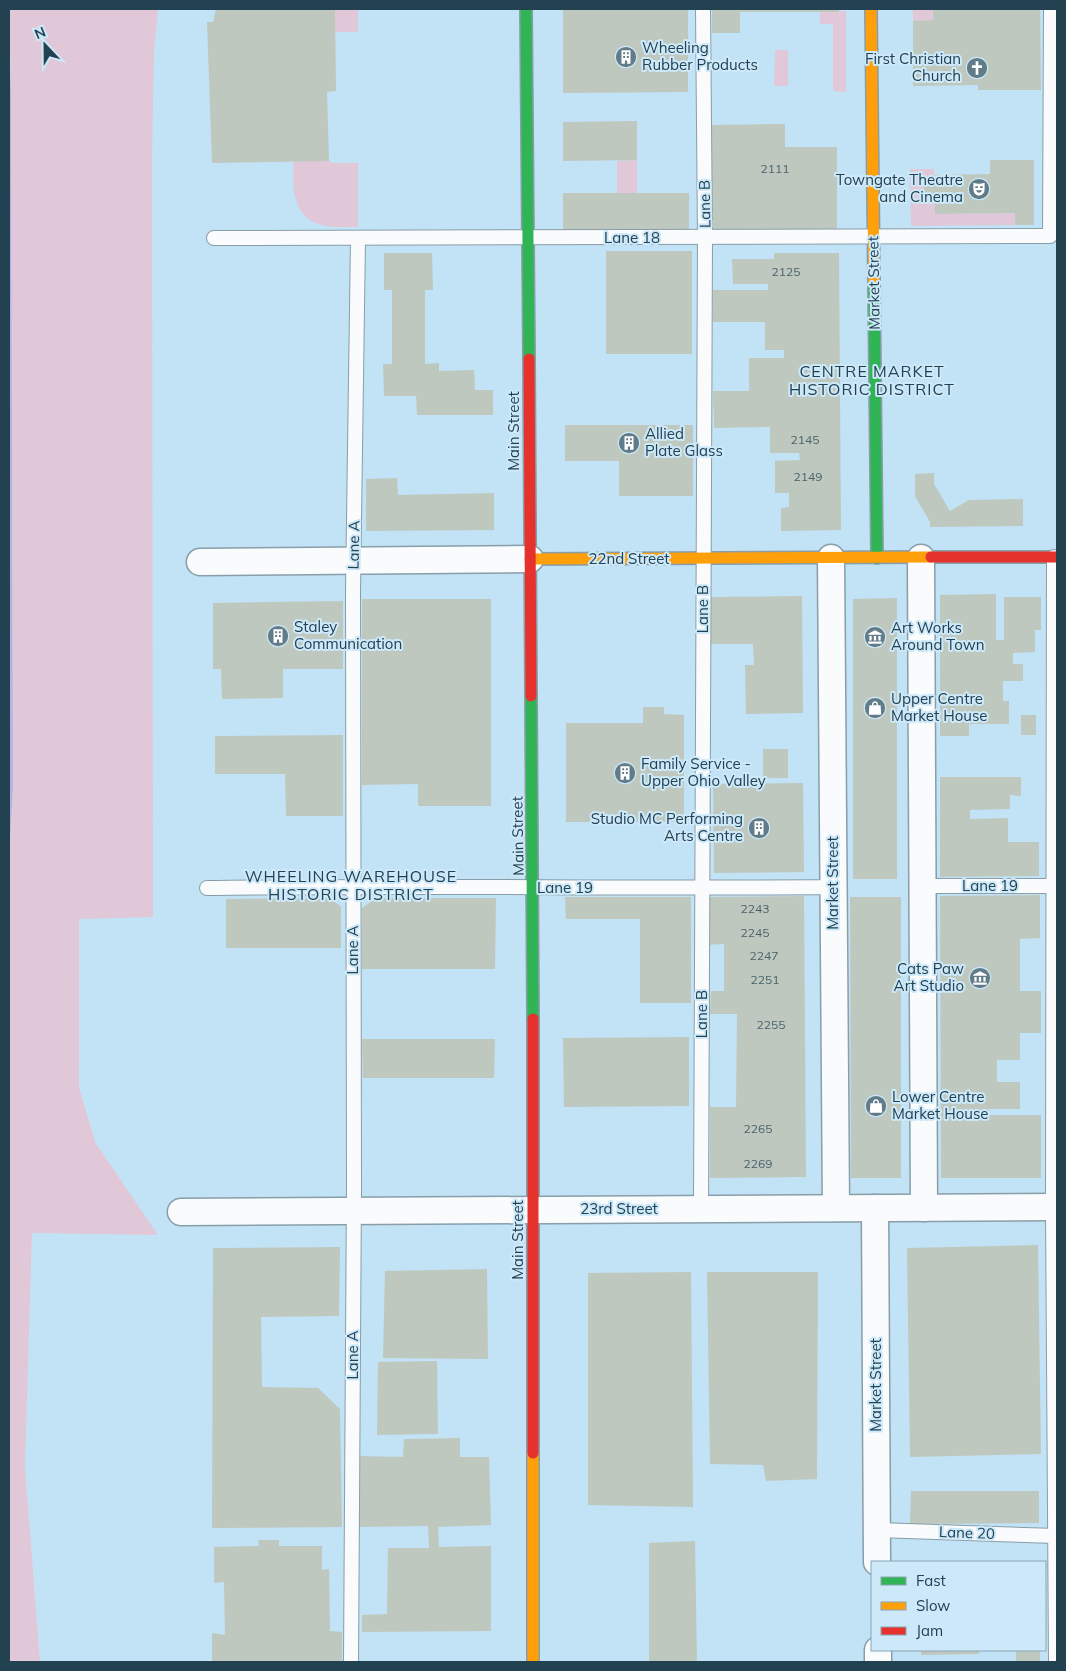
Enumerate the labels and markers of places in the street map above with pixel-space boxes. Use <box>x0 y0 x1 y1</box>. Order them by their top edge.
place label: Wheeling Rubber Products <box>642 38 758 74</box>
building icon: Wheeling Rubber Products <box>614 45 638 69</box>
place label: First Christian Church <box>865 49 961 85</box>
church icon: First Christian Church <box>965 56 989 80</box>
place label: Towngate Theatre and Cinema <box>836 170 963 206</box>
theatre icon: Towngate Theatre and Cinema <box>967 177 991 201</box>
place label: Allied Plate Glass <box>645 424 723 460</box>
building icon: Allied Plate Glass <box>617 431 641 455</box>
place label: Staley Communication <box>294 617 402 653</box>
place label: Art Works Around Town <box>891 618 985 654</box>
building icon: Staley Communication <box>266 624 290 648</box>
museum icon: Art Works Around Town <box>863 625 887 649</box>
place label: Upper Centre Market House <box>891 689 987 725</box>
shop icon: Upper Centre Market House <box>863 696 887 720</box>
place label: Family Service - Upper Ohio Valley <box>641 754 766 790</box>
building icon: Family Service - Upper Ohio Valley <box>613 761 637 785</box>
place label: Studio MC Performing Arts Centre <box>591 809 743 845</box>
building icon: Studio MC Performing Arts Centre <box>747 816 771 840</box>
place label: Cats Paw Art Studio <box>894 959 964 995</box>
museum icon: Cats Paw Art Studio <box>968 966 992 990</box>
place label: Lower Centre Market House <box>892 1087 988 1123</box>
shop icon: Lower Centre Market House <box>864 1094 888 1118</box>

